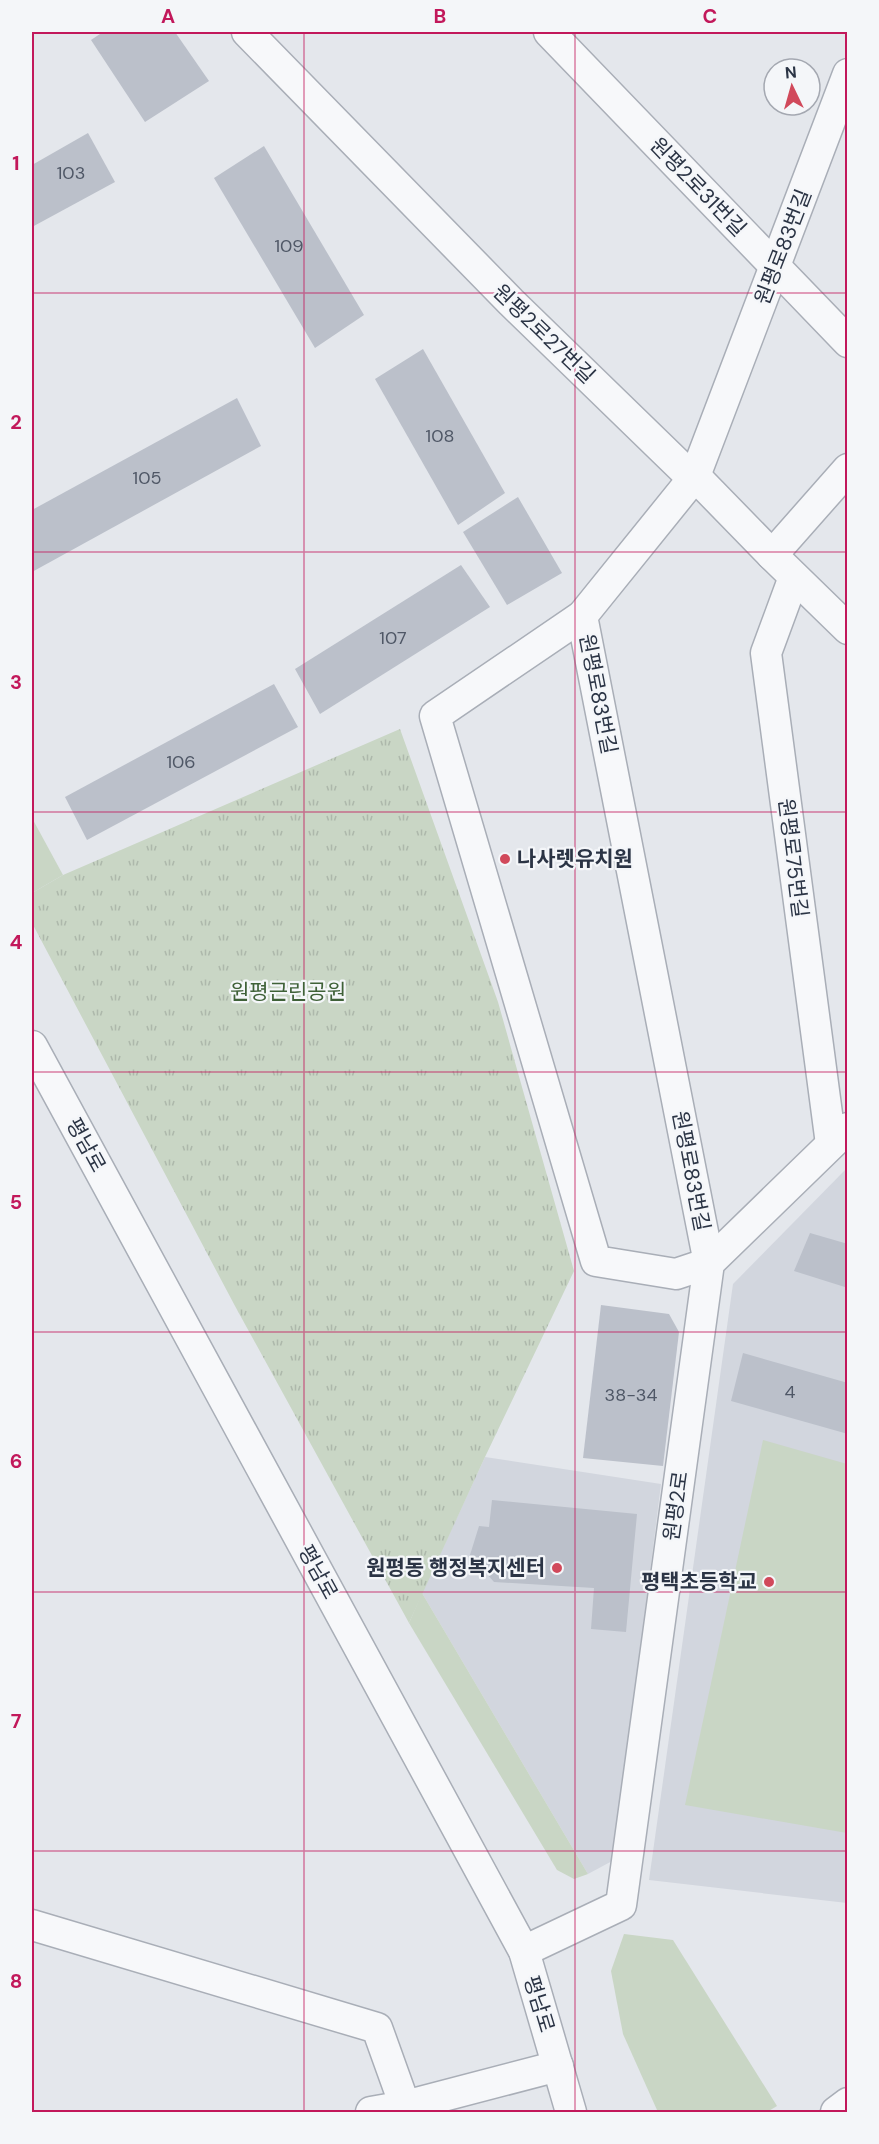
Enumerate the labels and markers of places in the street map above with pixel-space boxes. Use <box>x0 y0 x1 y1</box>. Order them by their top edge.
place label: 나사렛유치원 <box>517 845 633 873</box>
marker: 나사렛유치원 <box>498 852 512 866</box>
place label: 원평동 행정복지센터 <box>366 1554 545 1582</box>
marker: 원평동 행정복지센터 <box>550 1561 564 1575</box>
place label: 평택초등학교 <box>641 1568 757 1596</box>
marker: 평택초등학교 <box>762 1575 776 1589</box>

